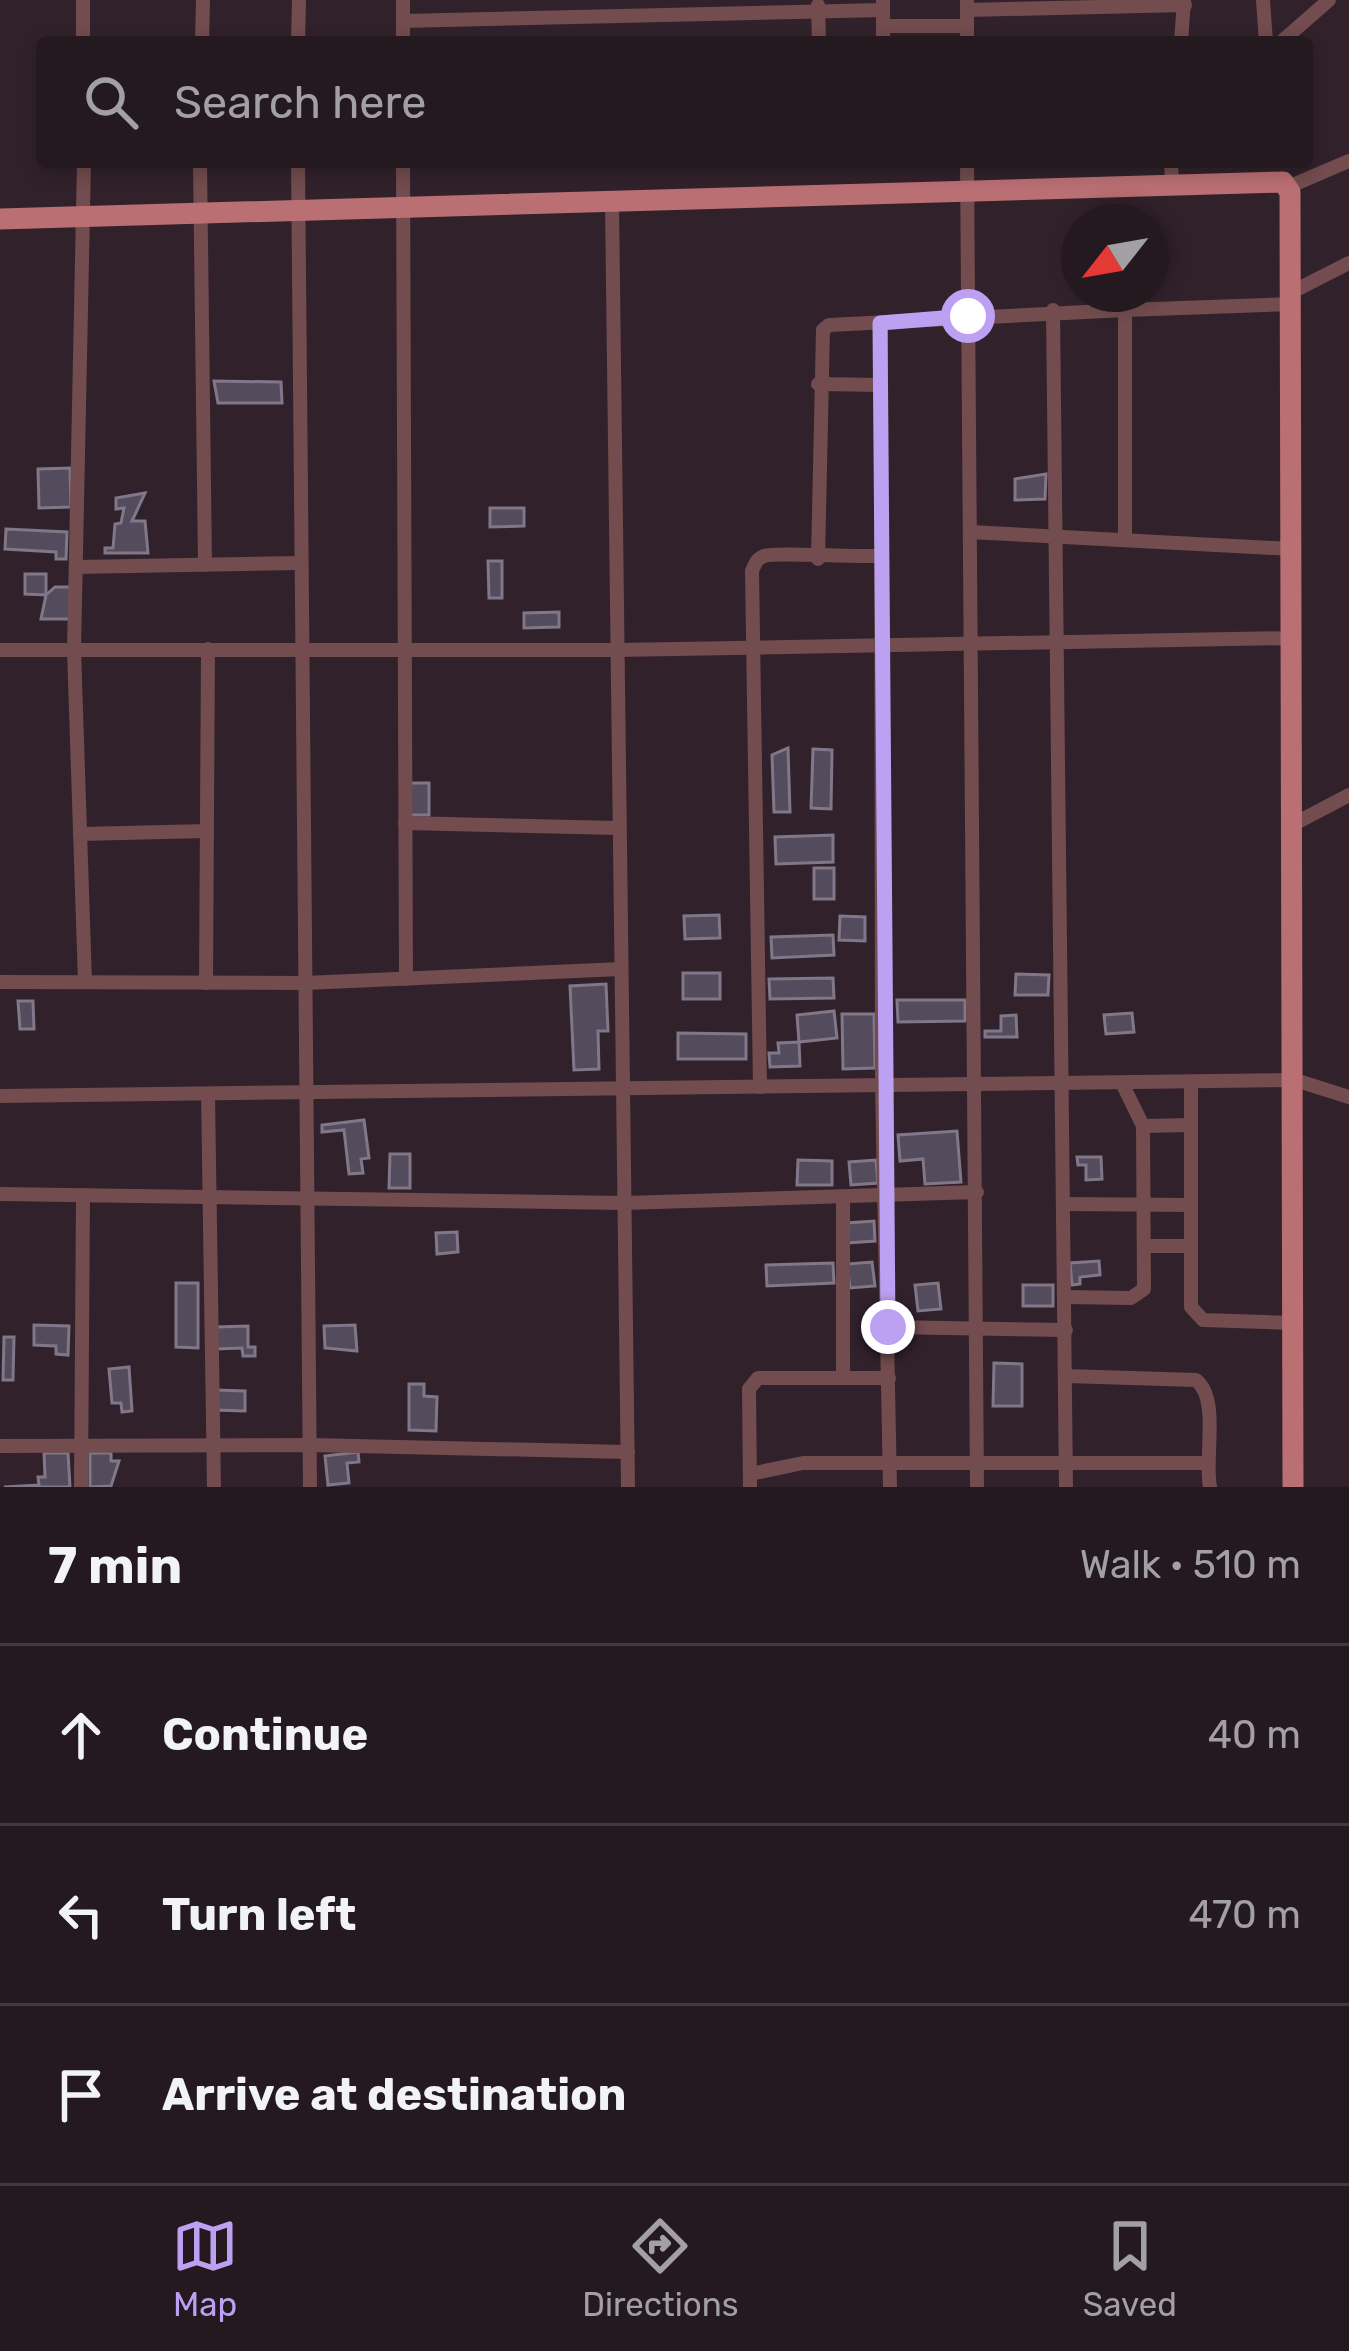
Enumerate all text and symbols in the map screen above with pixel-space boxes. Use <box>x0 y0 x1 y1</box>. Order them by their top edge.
search box <box>36 36 1313 168</box>
icon: search <box>78 69 144 135</box>
text: Search here <box>174 76 426 129</box>
north arrow <box>1061 204 1169 312</box>
route start <box>941 289 995 343</box>
route end <box>861 1300 915 1354</box>
text: 7 min <box>48 1535 182 1596</box>
text: Walk · 510 m <box>1080 1542 1301 1588</box>
icon: ahead <box>48 1702 114 1768</box>
text: Continue <box>162 1708 368 1761</box>
text: 40 m <box>1208 1712 1301 1758</box>
icon: left <box>48 1882 114 1948</box>
text: Turn left <box>162 1888 356 1941</box>
text: 470 m <box>1188 1892 1301 1938</box>
icon: arrive <box>48 2062 114 2128</box>
text: Arrive at destination <box>162 2068 627 2121</box>
tab: Map <box>172 2213 238 2324</box>
tab: Directions <box>582 2213 739 2324</box>
tab: Saved <box>1083 2213 1177 2324</box>

